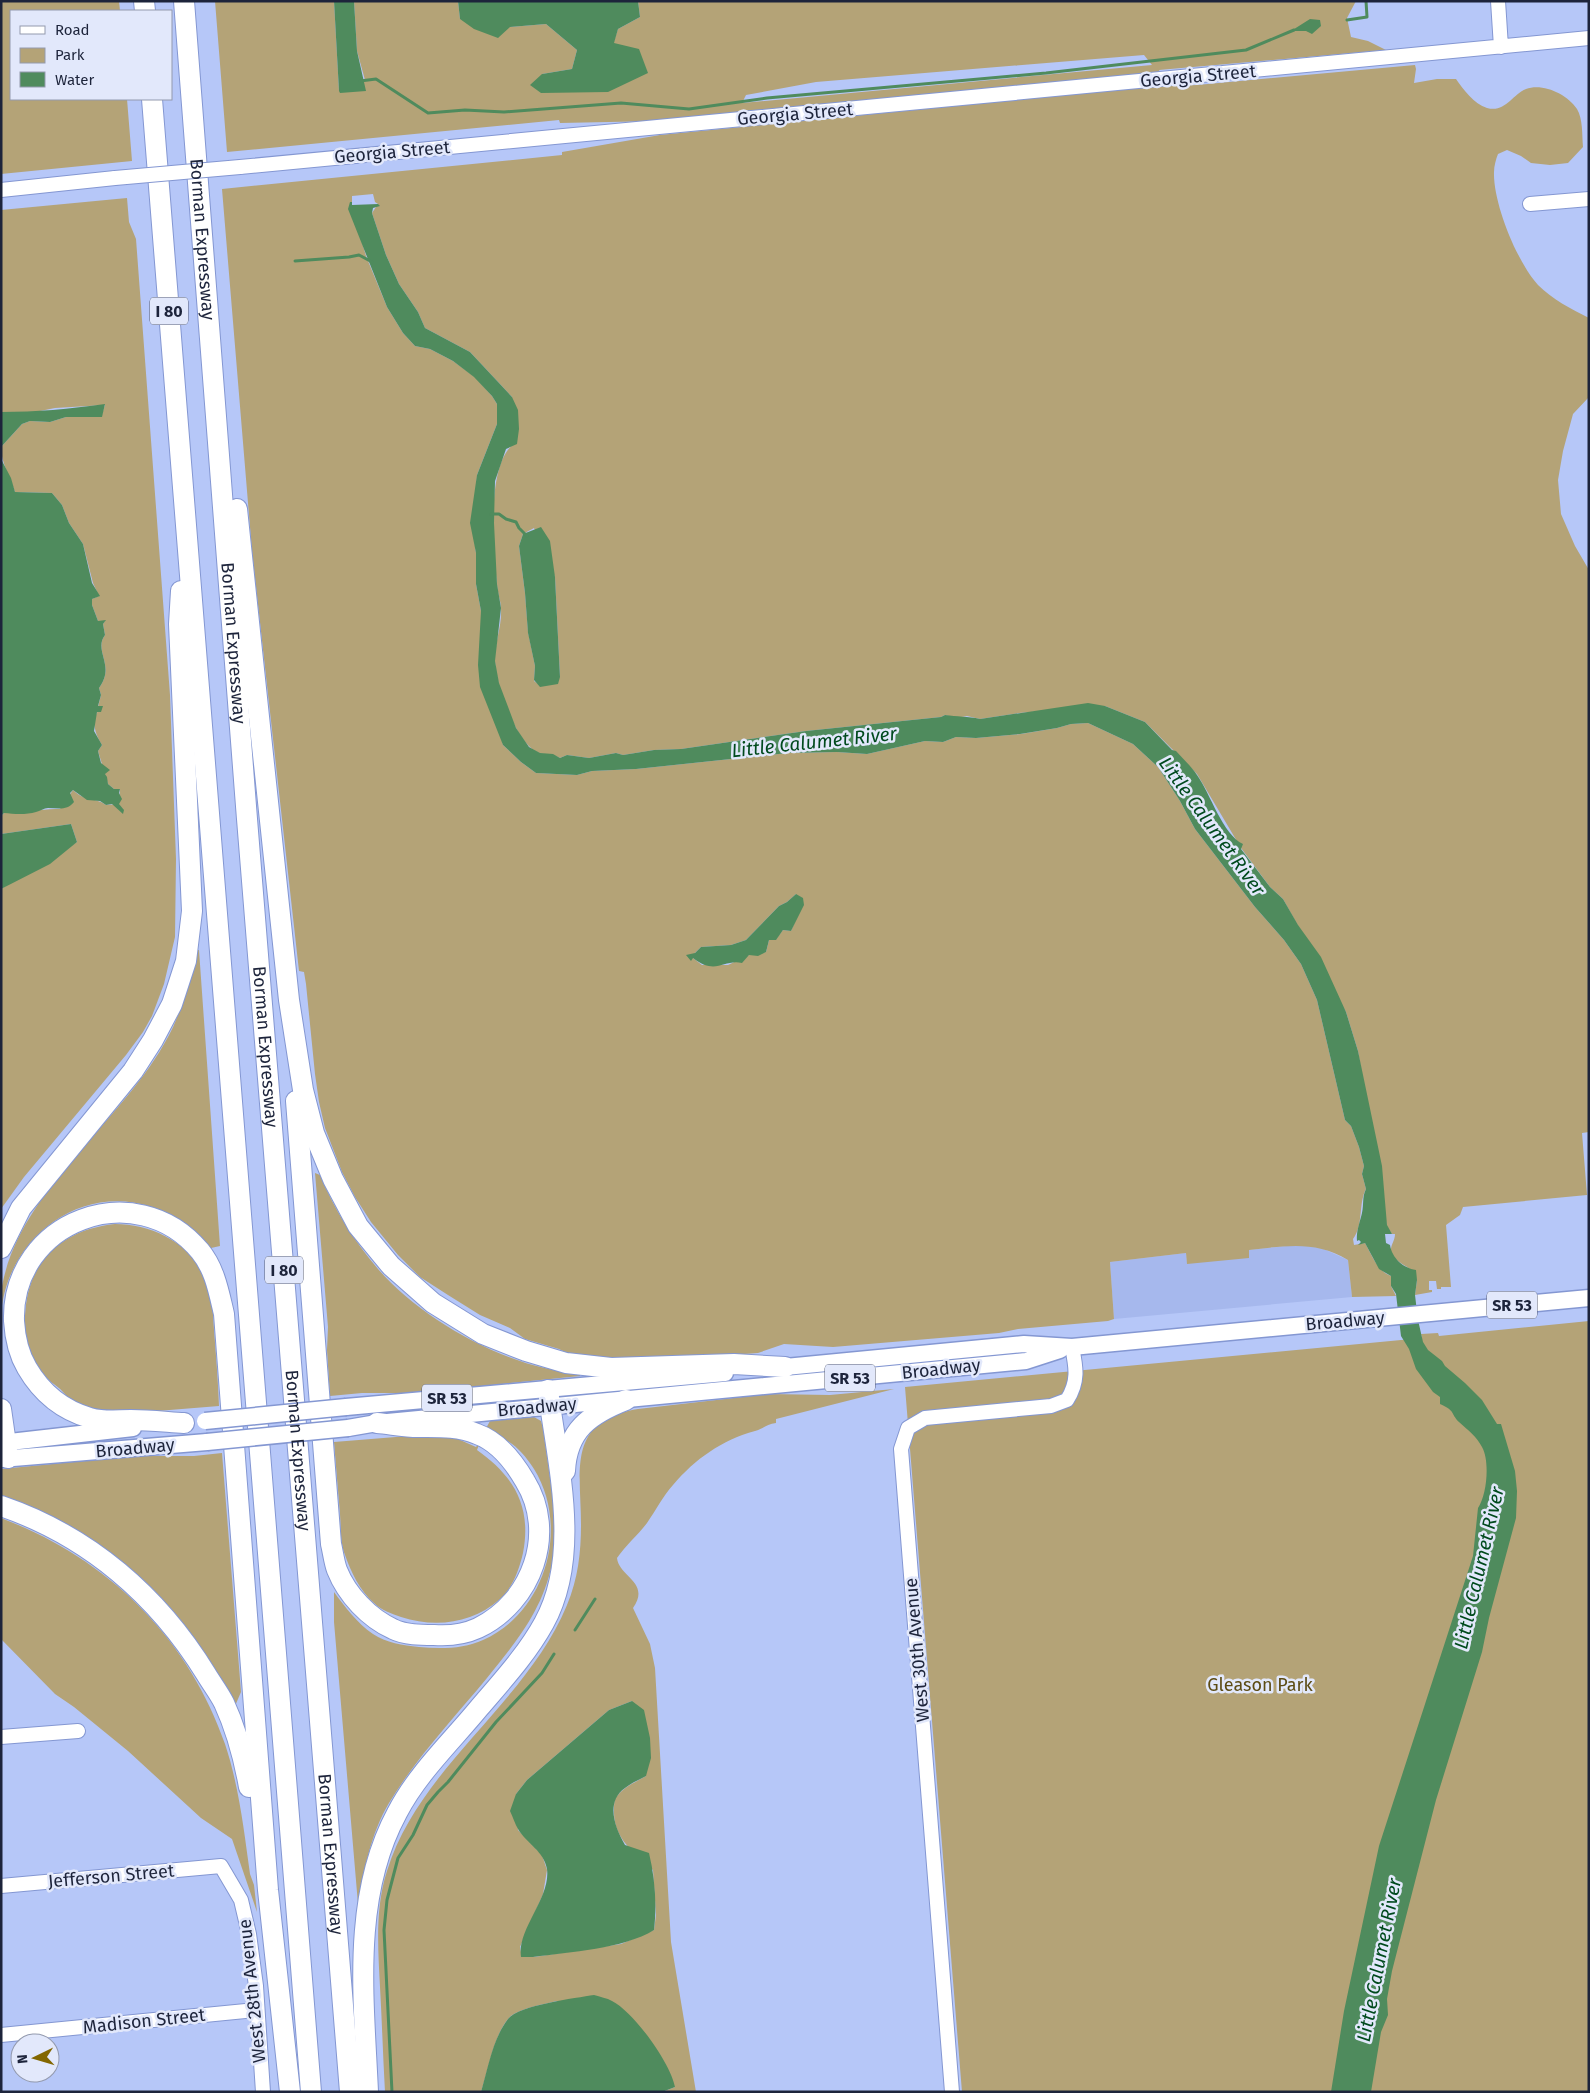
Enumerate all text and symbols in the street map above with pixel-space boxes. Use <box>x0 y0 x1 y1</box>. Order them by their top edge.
legend <box>10 10 172 100</box>
text: Road <box>55 21 90 39</box>
text: Park <box>55 46 85 64</box>
street label: Georgia Street <box>1139 60 1257 92</box>
text: Water <box>55 71 94 89</box>
street label: Georgia Street <box>736 98 854 130</box>
street label: Georgia Street <box>333 136 451 168</box>
street label: Borman Expressway <box>185 158 220 321</box>
road number: I 80 <box>150 298 188 324</box>
street label: Borman Expressway <box>216 562 251 725</box>
water label: Little Calumet River <box>730 722 898 762</box>
water label: Little Calumet River <box>1154 752 1271 901</box>
street label: Borman Expressway <box>248 965 283 1129</box>
road number: I 80 <box>265 1256 303 1284</box>
road number: SR 53 <box>1487 1292 1537 1318</box>
street label: Broadway <box>1305 1307 1386 1335</box>
street label: Broadway <box>900 1354 982 1384</box>
road number: SR 53 <box>825 1365 875 1392</box>
street label: Borman Expressway <box>281 1369 316 1532</box>
road number: SR 53 <box>422 1385 472 1412</box>
street label: Broadway <box>497 1393 578 1421</box>
street label: Broadway <box>95 1434 176 1462</box>
water label: Little Calumet River <box>1449 1484 1509 1651</box>
street label: West 30th Avenue <box>900 1577 934 1723</box>
park label: Gleason Park <box>1207 1674 1314 1696</box>
street label: Borman Expressway <box>313 1773 348 1936</box>
street label: Jefferson Street <box>47 1859 176 1892</box>
water label: Little Calumet River <box>1352 1876 1406 2044</box>
street label: West 28th Avenue <box>234 1918 270 2064</box>
street label: Madison Street <box>82 2004 207 2038</box>
north arrow <box>10 2033 60 2083</box>
text: N <box>14 2054 31 2064</box>

